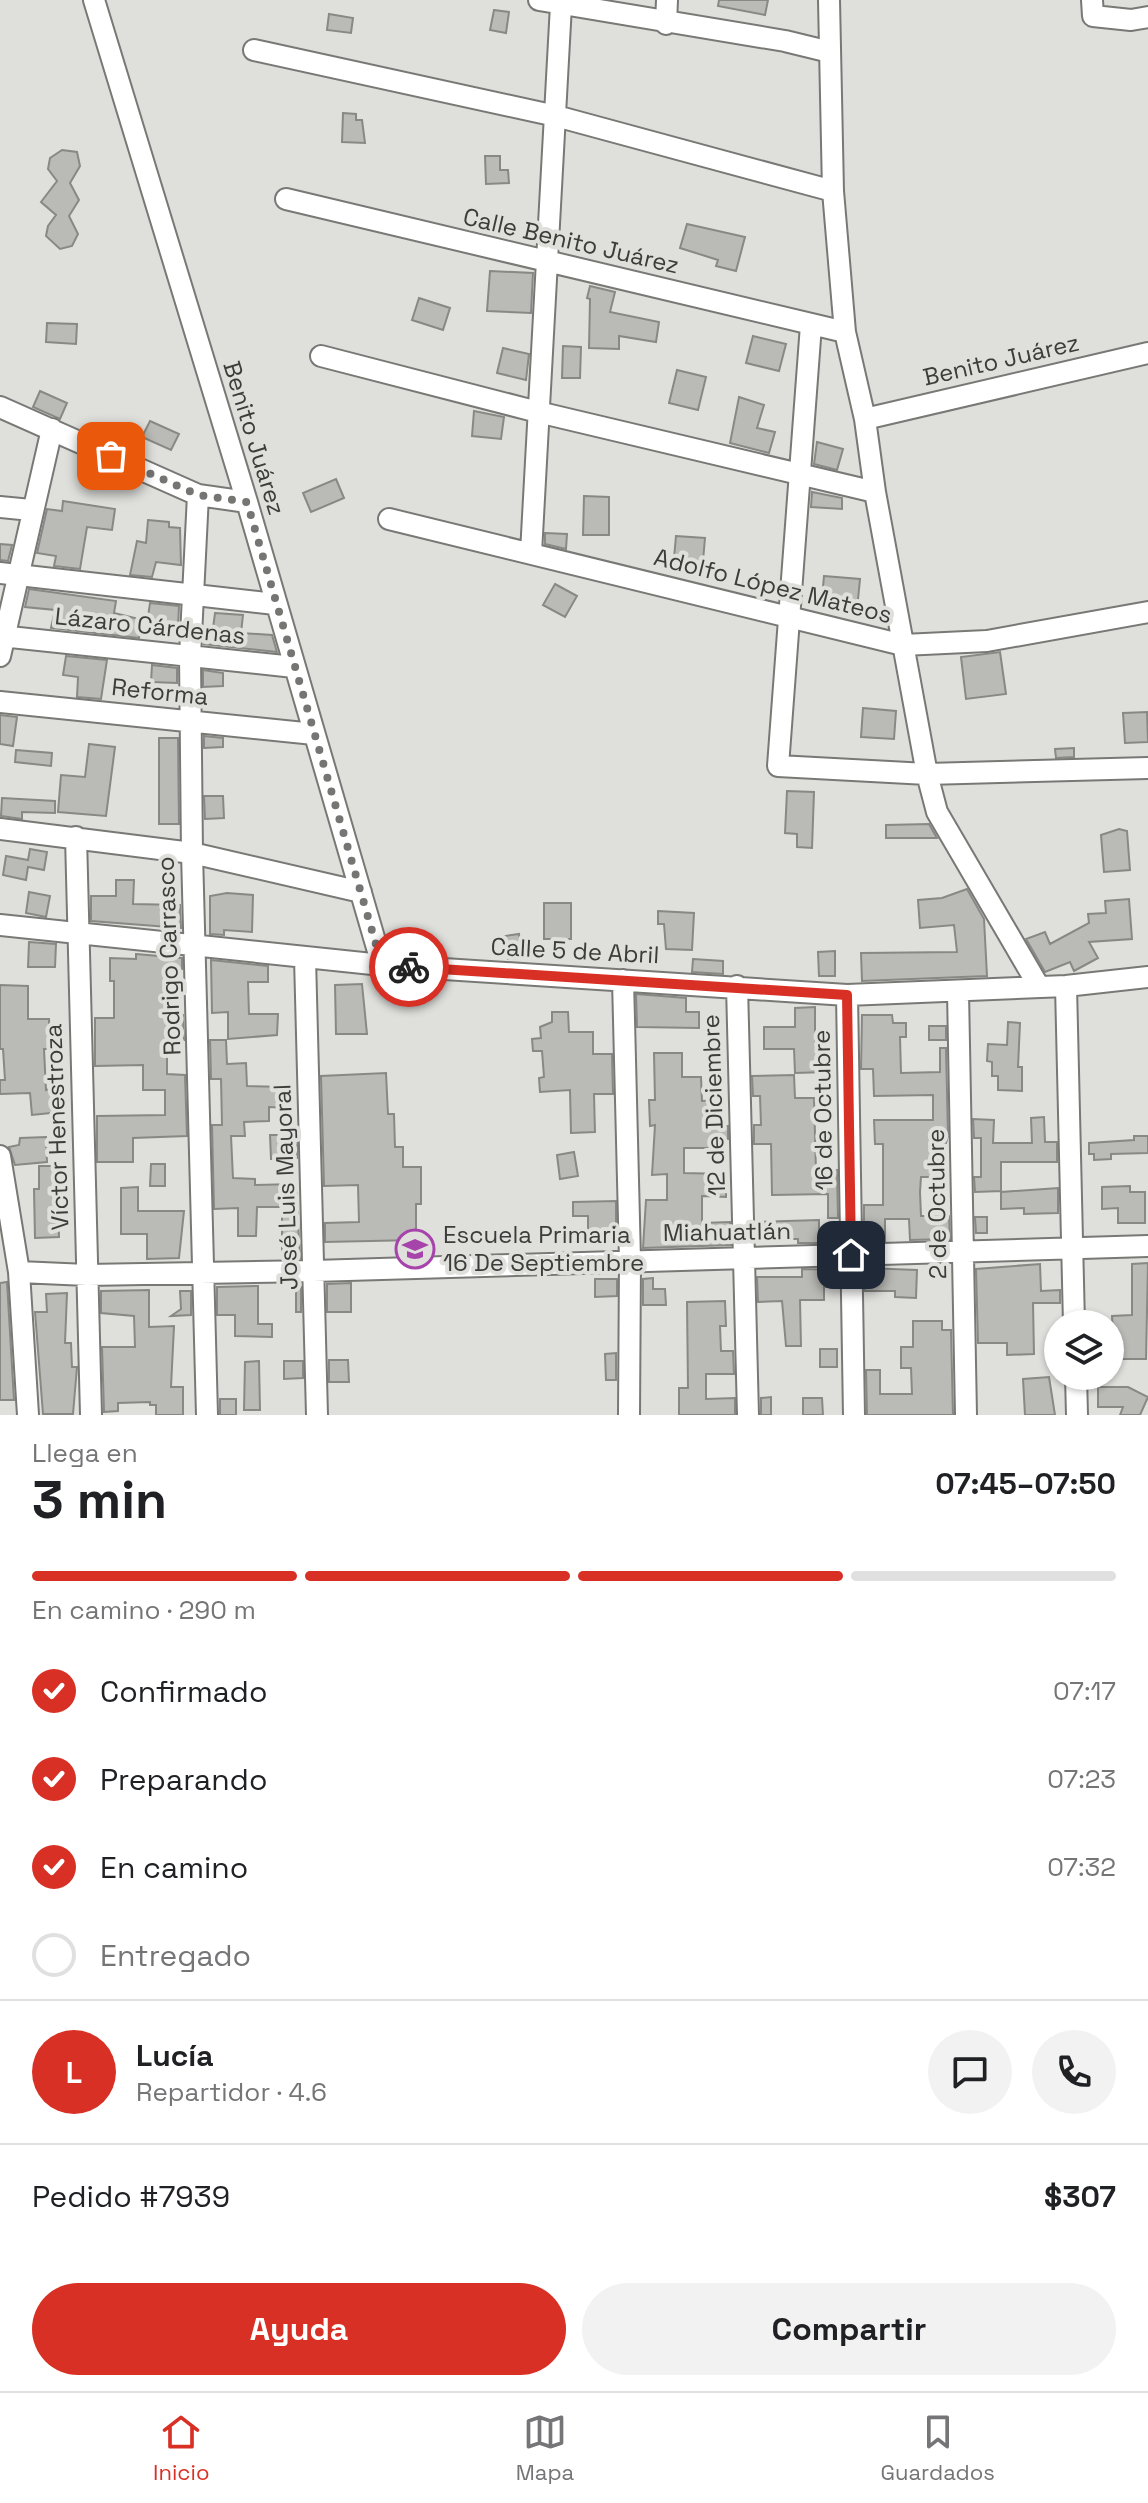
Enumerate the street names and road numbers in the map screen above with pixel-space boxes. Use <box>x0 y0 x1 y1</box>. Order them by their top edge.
street label: Calle Benito Juárez <box>460 201 682 280</box>
street label: Benito Juárez <box>920 326 1082 393</box>
street label: Benito Juárez <box>216 357 293 519</box>
street label: Adolfo López Mateos <box>651 541 895 630</box>
street label: Lázaro Cárdenas <box>53 600 247 651</box>
street label: Reforma <box>110 671 210 712</box>
street label: Rodrigo Carrasco <box>150 856 187 1056</box>
street label: Calle 5 de Abril <box>490 931 660 970</box>
street label: 12 de Diciembre <box>695 1014 732 1196</box>
street label: Víctor Henestroza <box>37 1023 76 1231</box>
street label: 16 de Octubre <box>806 1029 839 1191</box>
street label: José Luis Mayoral <box>266 1084 305 1290</box>
street label: 2 de Octubre <box>920 1129 953 1279</box>
street label: Miahuatlán <box>663 1215 791 1248</box>

